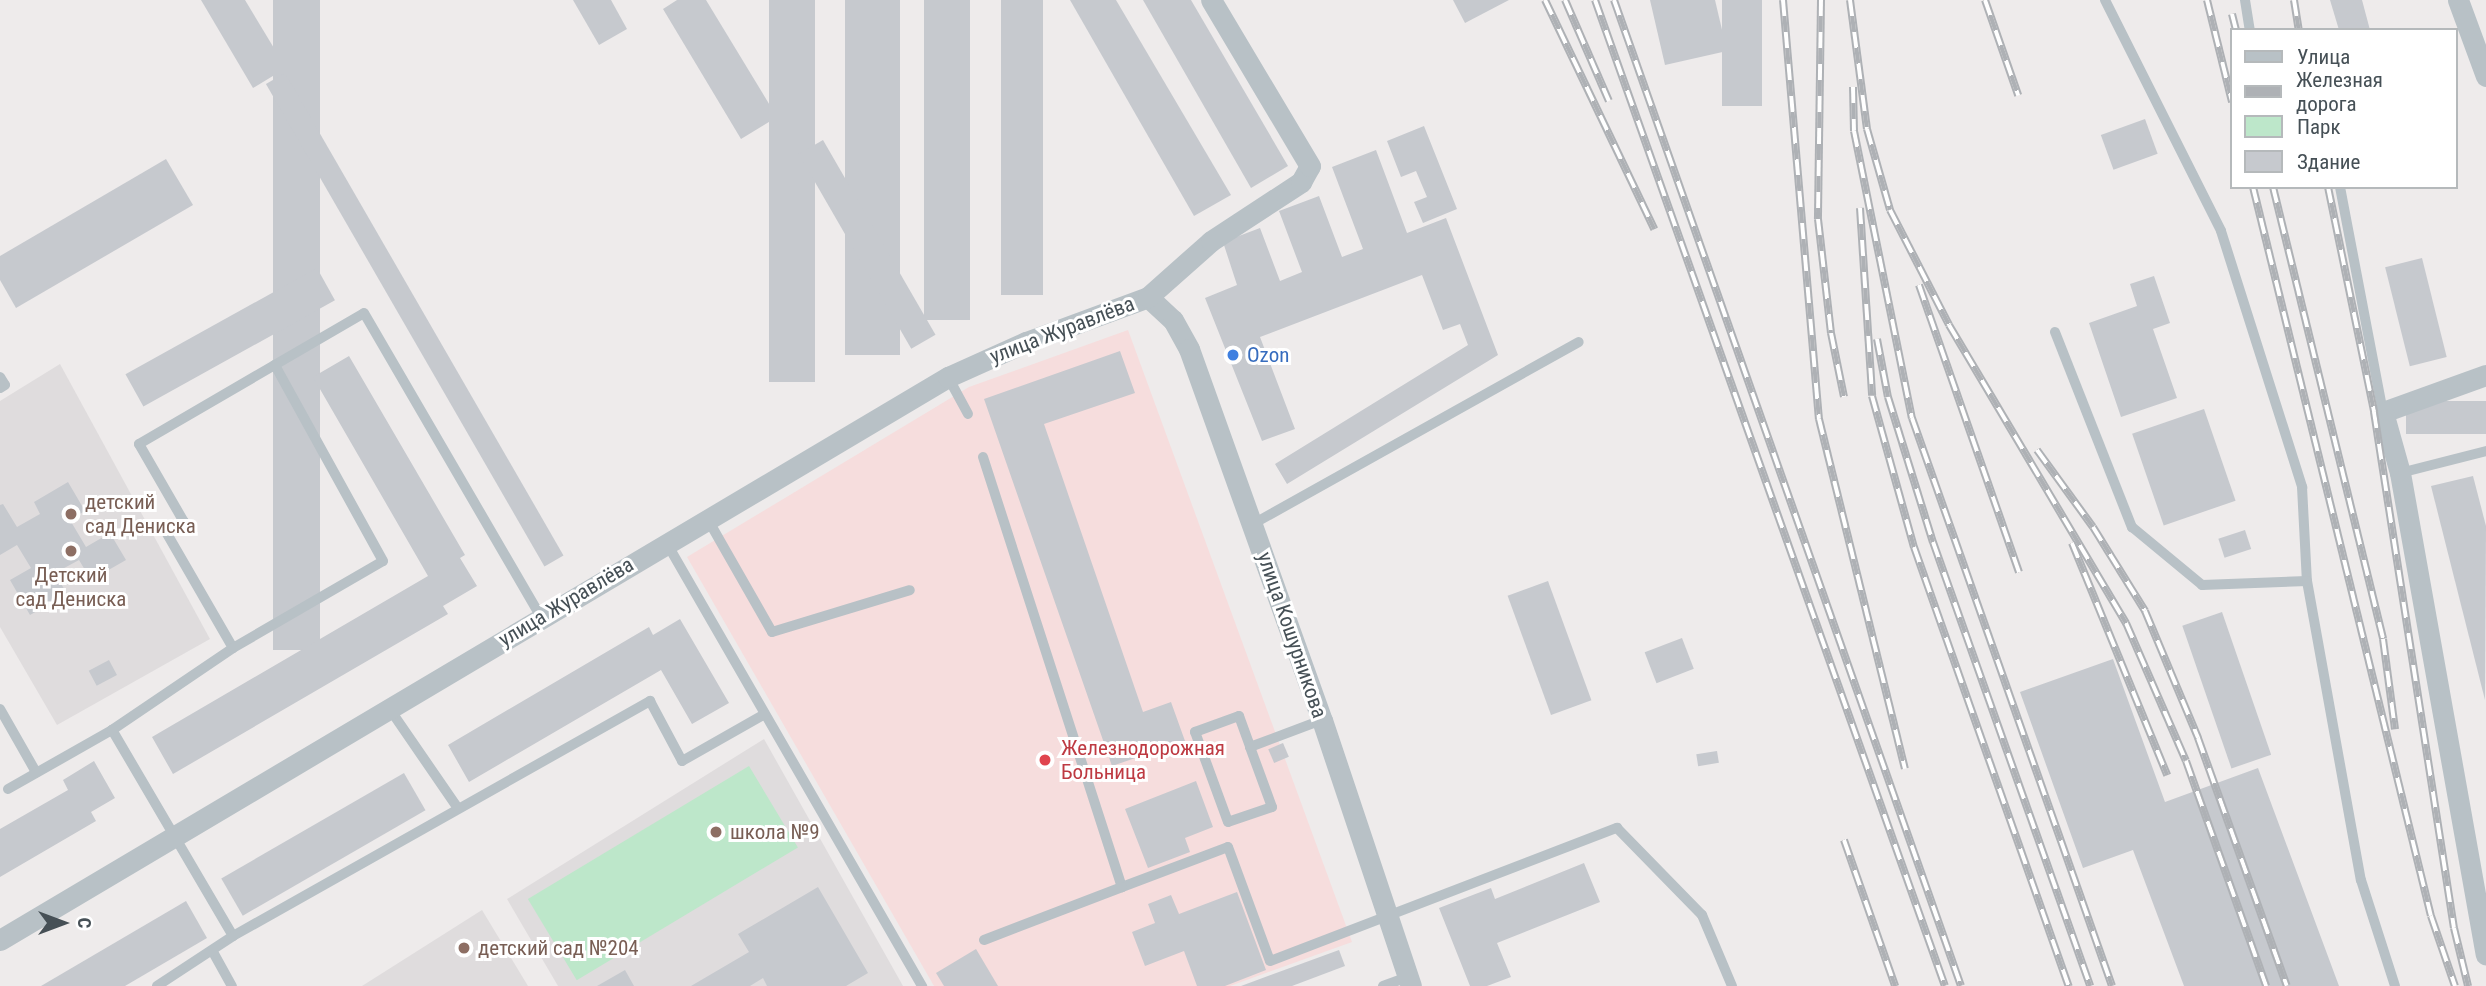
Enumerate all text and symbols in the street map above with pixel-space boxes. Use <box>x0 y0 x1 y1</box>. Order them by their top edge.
legend <box>2230 28 2458 189</box>
text: Улица <box>2297 45 2350 69</box>
text: Железная дорога <box>2296 68 2383 116</box>
text: Парк <box>2297 115 2341 139</box>
text: Здание <box>2297 150 2360 174</box>
street label: улица Журавлёва <box>986 291 1138 369</box>
place label: Ozon <box>1247 342 1289 368</box>
marker: Ozon <box>1225 347 1241 363</box>
place label: детский сад Дениска <box>85 489 196 539</box>
marker: детский сад Дениска <box>63 506 79 522</box>
marker: Детский сад Дениска <box>63 543 79 559</box>
street label: улица Кошурникова <box>1252 549 1332 721</box>
street label: улица Журавлёва <box>494 552 638 652</box>
place label: Детский сад Дениска <box>16 562 126 612</box>
place label: Железнодорожная Больница <box>1061 735 1225 785</box>
marker: Железнодорожная Больница <box>1035 750 1055 770</box>
place label: школа №9 <box>730 819 820 845</box>
marker: школа №9 <box>708 824 724 840</box>
north arrow <box>28 888 98 958</box>
text: С <box>73 918 96 928</box>
place label: детский сад №204 <box>478 935 639 961</box>
marker: детский сад №204 <box>456 940 472 956</box>

